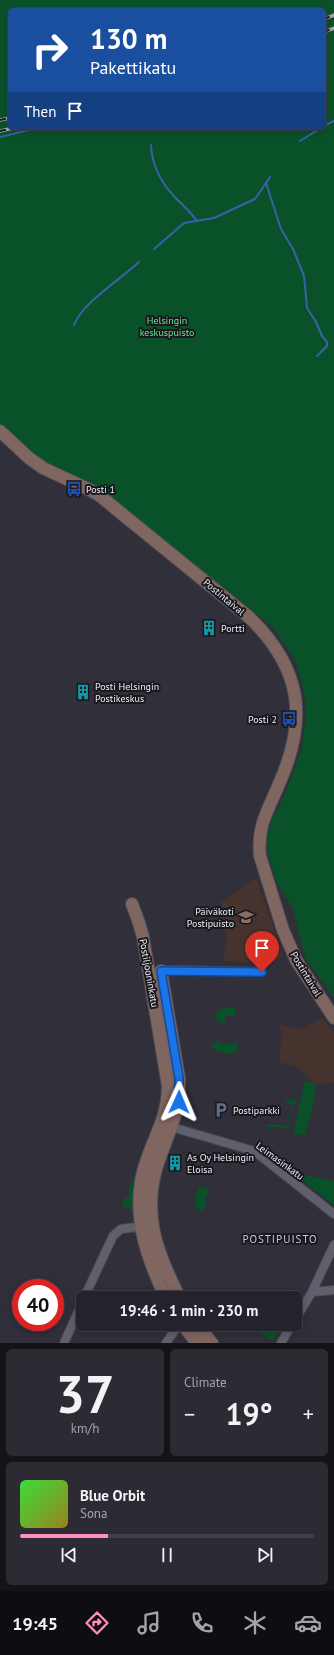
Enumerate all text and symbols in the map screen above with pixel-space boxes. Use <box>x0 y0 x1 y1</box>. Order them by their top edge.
text: 130 m <box>90 20 167 57</box>
icon: right <box>24 24 76 76</box>
text: Pakettikatu <box>90 56 176 79</box>
icon: arrive <box>64 100 86 122</box>
text: Then <box>24 102 56 121</box>
park label: Helsingin keskuspuisto <box>140 314 194 339</box>
bus stop icon: Posti 1 <box>65 480 83 498</box>
place label: Posti 1 <box>86 483 115 496</box>
street label: Postintaival <box>201 576 247 618</box>
building icon: Portti <box>200 619 218 637</box>
place label: Portti <box>221 622 245 635</box>
place label: Posti Helsingin Postikeskus <box>95 680 159 705</box>
building icon: Posti Helsingin Postikeskus <box>74 683 92 701</box>
bus stop icon: Posti 2 <box>280 710 298 728</box>
place label: Posti 2 <box>248 713 277 726</box>
place label: Päiväkoti Postipuisto <box>187 905 234 930</box>
school or university icon: Päiväkoti Postipuisto <box>237 908 255 926</box>
pin <box>245 931 279 972</box>
icon: arrive <box>251 937 273 959</box>
street label: Postiljooninkatu <box>137 938 161 1008</box>
street label: Postintaival <box>288 949 325 999</box>
position arrow <box>158 1081 200 1123</box>
parking icon: Postiparkki <box>212 1101 230 1119</box>
place label: Postiparkki <box>233 1104 280 1117</box>
street label: Leimasinkatu <box>253 1139 307 1183</box>
place label: As Oy Helsingin Eloisa <box>187 1151 254 1176</box>
building icon: As Oy Helsingin Eloisa <box>166 1154 184 1172</box>
district label: POSTIPUISTO <box>242 1232 318 1246</box>
speed limit sign: 40 <box>12 1279 64 1331</box>
text: 19:46 · 1 min · 230 m <box>120 1301 258 1320</box>
text: 37 <box>56 1360 114 1427</box>
text: Climate <box>184 1374 227 1391</box>
text: 19° <box>225 1394 273 1433</box>
text: − <box>184 1400 195 1428</box>
text: + <box>303 1400 314 1428</box>
text: km/h <box>71 1420 99 1437</box>
text: Blue Orbit <box>80 1486 145 1505</box>
text: Sona <box>80 1505 107 1522</box>
icon: previous <box>58 1544 80 1566</box>
icon: pause <box>156 1544 178 1566</box>
icon: next <box>254 1544 276 1566</box>
icon: directions <box>83 1609 111 1637</box>
icon: music <box>135 1609 163 1637</box>
icon: phone <box>188 1609 216 1637</box>
icon: climate <box>241 1609 269 1637</box>
icon: car <box>294 1609 322 1637</box>
text: 19:45 <box>12 1612 58 1635</box>

